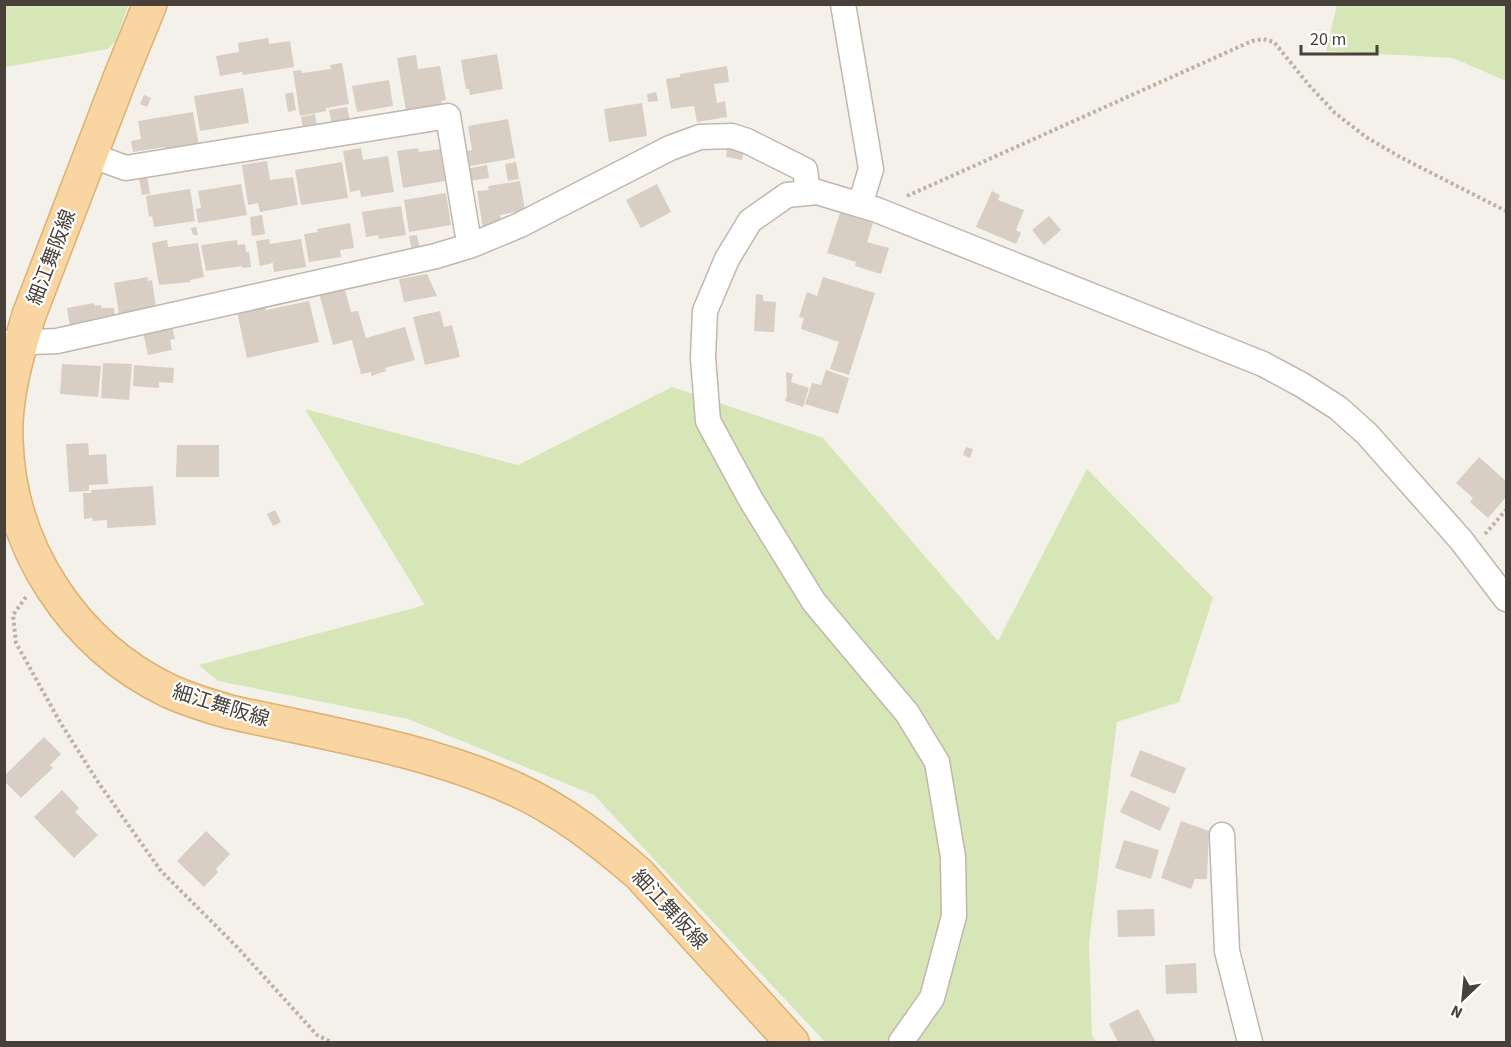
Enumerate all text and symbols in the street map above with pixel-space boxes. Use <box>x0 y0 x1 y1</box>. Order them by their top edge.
scale bar <box>1301 18 1378 56</box>
text: 20 m <box>1310 27 1346 52</box>
street label: 細江舞阪線 <box>21 206 83 309</box>
street label: 細江舞阪線 <box>169 678 273 734</box>
street label: 細江舞阪線 <box>625 864 714 956</box>
north arrow <box>1433 969 1493 1029</box>
text: N <box>1447 999 1466 1024</box>

